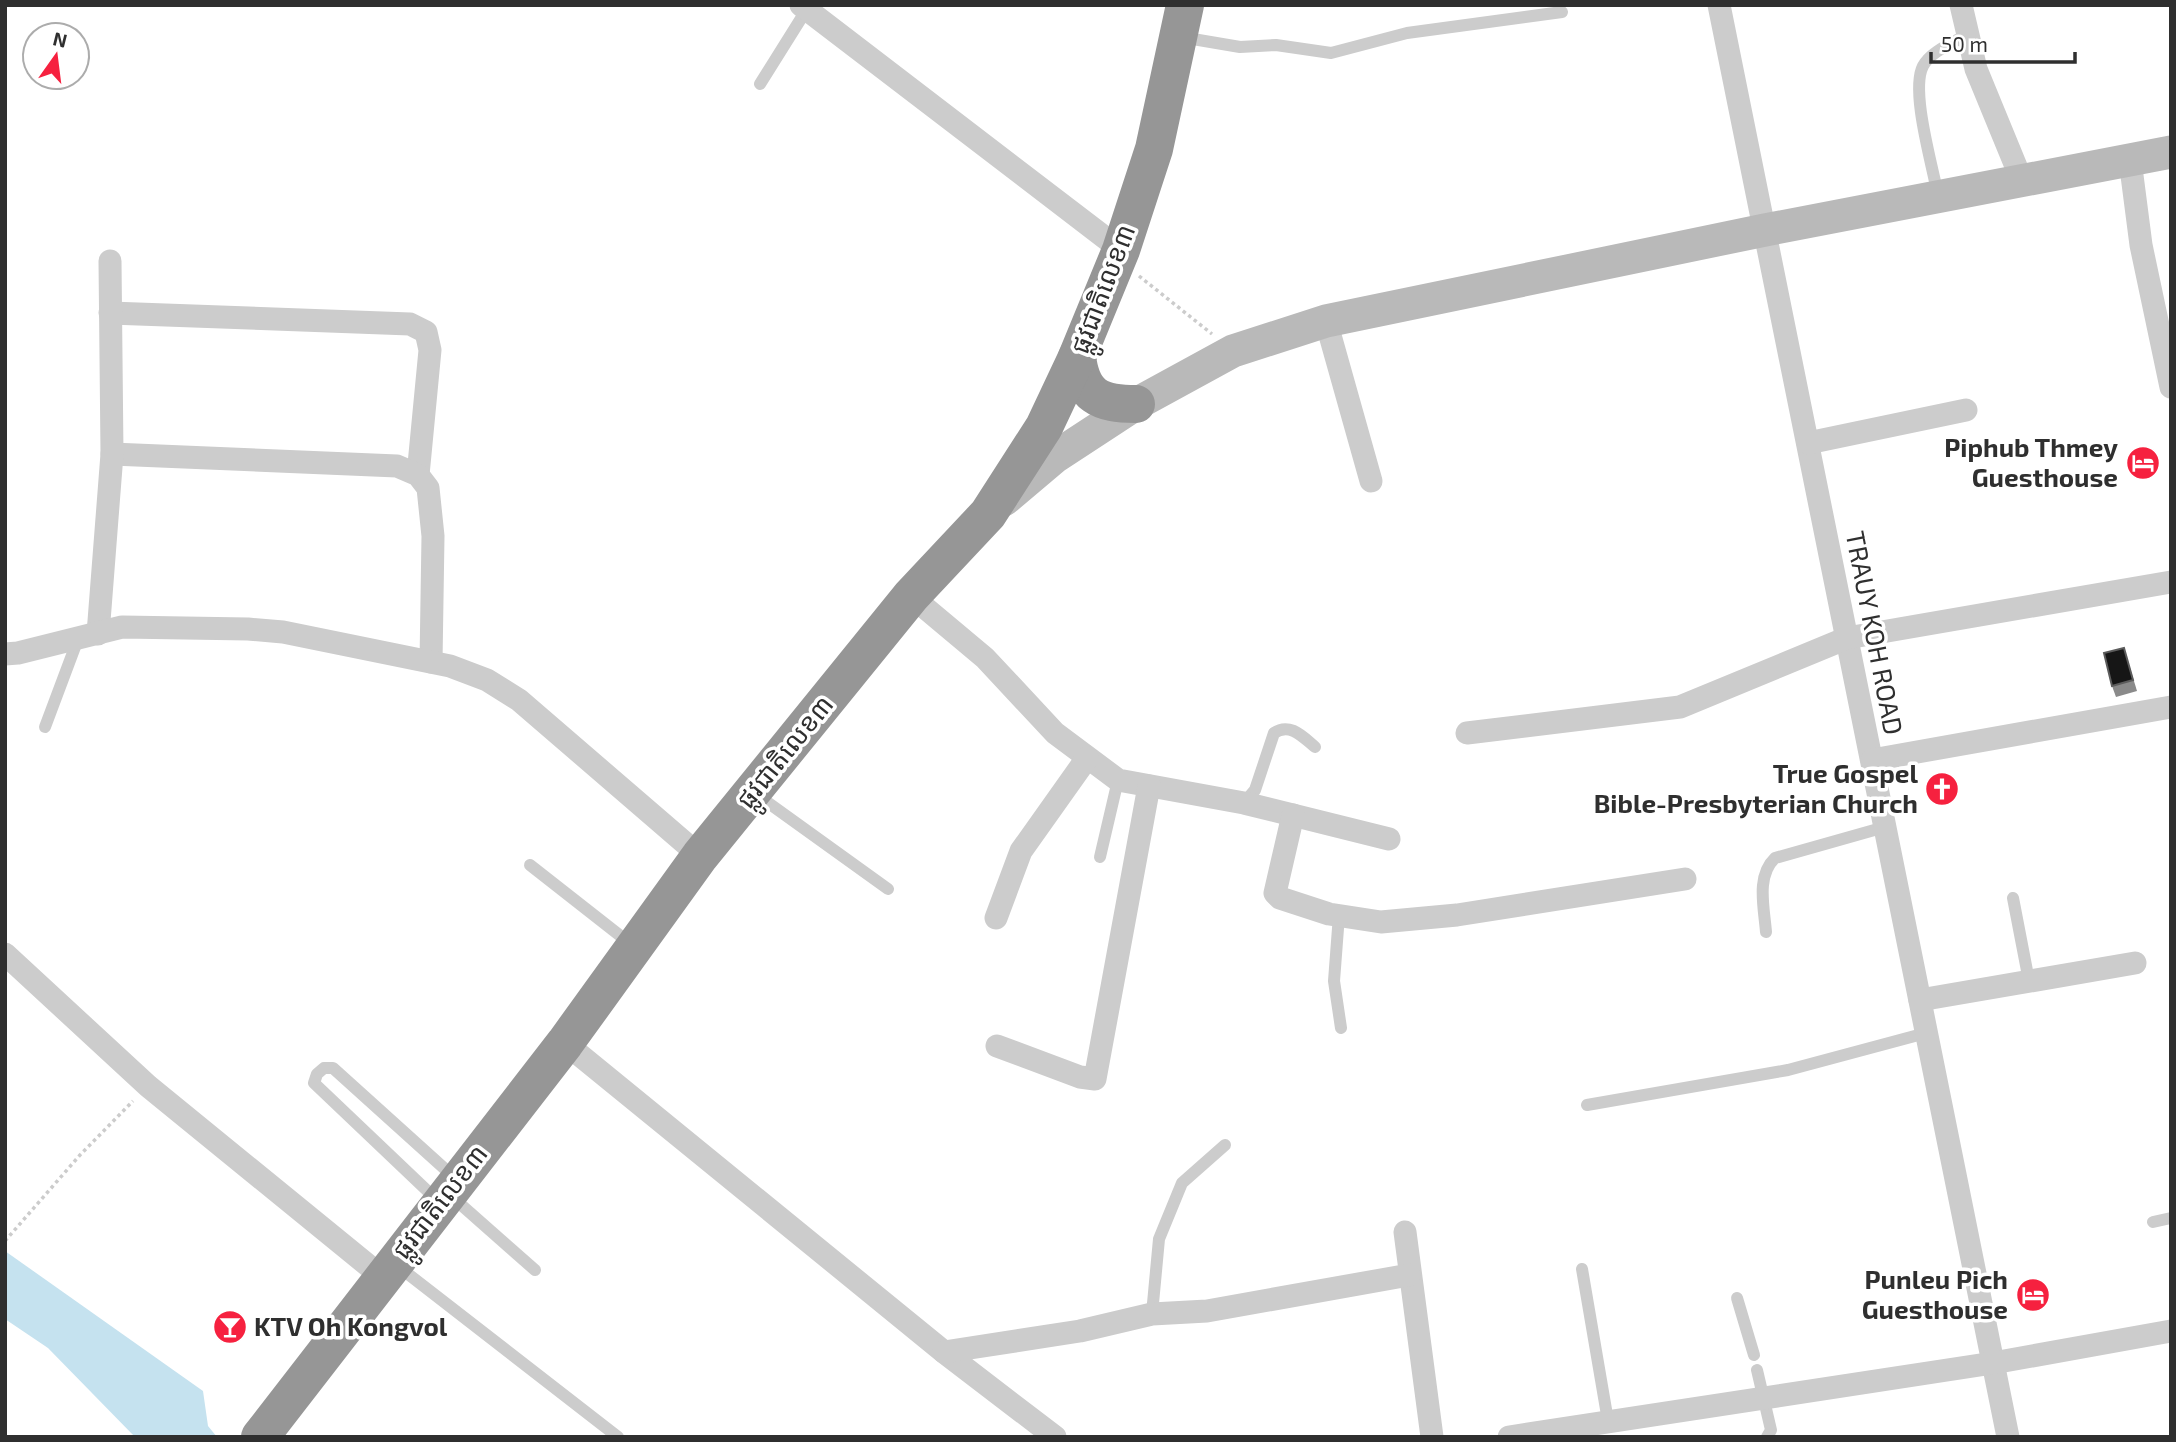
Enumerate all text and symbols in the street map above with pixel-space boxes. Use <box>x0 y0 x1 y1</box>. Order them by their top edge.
north arrow <box>21 21 91 91</box>
scale bar <box>1931 21 2074 65</box>
text: N <box>51 26 70 52</box>
text: 50 m <box>1941 31 1988 56</box>
street label: ផ្លូវជាតិលេខ៣ <box>1063 219 1149 361</box>
place label: Piphub Thmey Guesthouse <box>1944 431 2118 492</box>
hotel icon: Piphub Thmey Guesthouse <box>2124 444 2162 482</box>
street label: TRAUY KOH ROAD <box>1841 528 1910 737</box>
street label: ផ្លូវជាតិលេខ៣ <box>729 688 846 820</box>
place label: True Gospel Bible-Presbyterian Church <box>1594 757 1918 819</box>
church icon: True Gospel Bible-Presbyterian Church <box>1923 770 1961 808</box>
street label: ផ្លូវជាតិលេខ៣ <box>385 1138 501 1270</box>
place label: Punleu Pich Guesthouse <box>1862 1263 2008 1324</box>
hotel icon: Punleu Pich Guesthouse <box>2014 1276 2052 1314</box>
bar icon: KTV Oh Kongvol <box>211 1308 249 1346</box>
place label: KTV Oh Kongvol <box>254 1310 448 1341</box>

